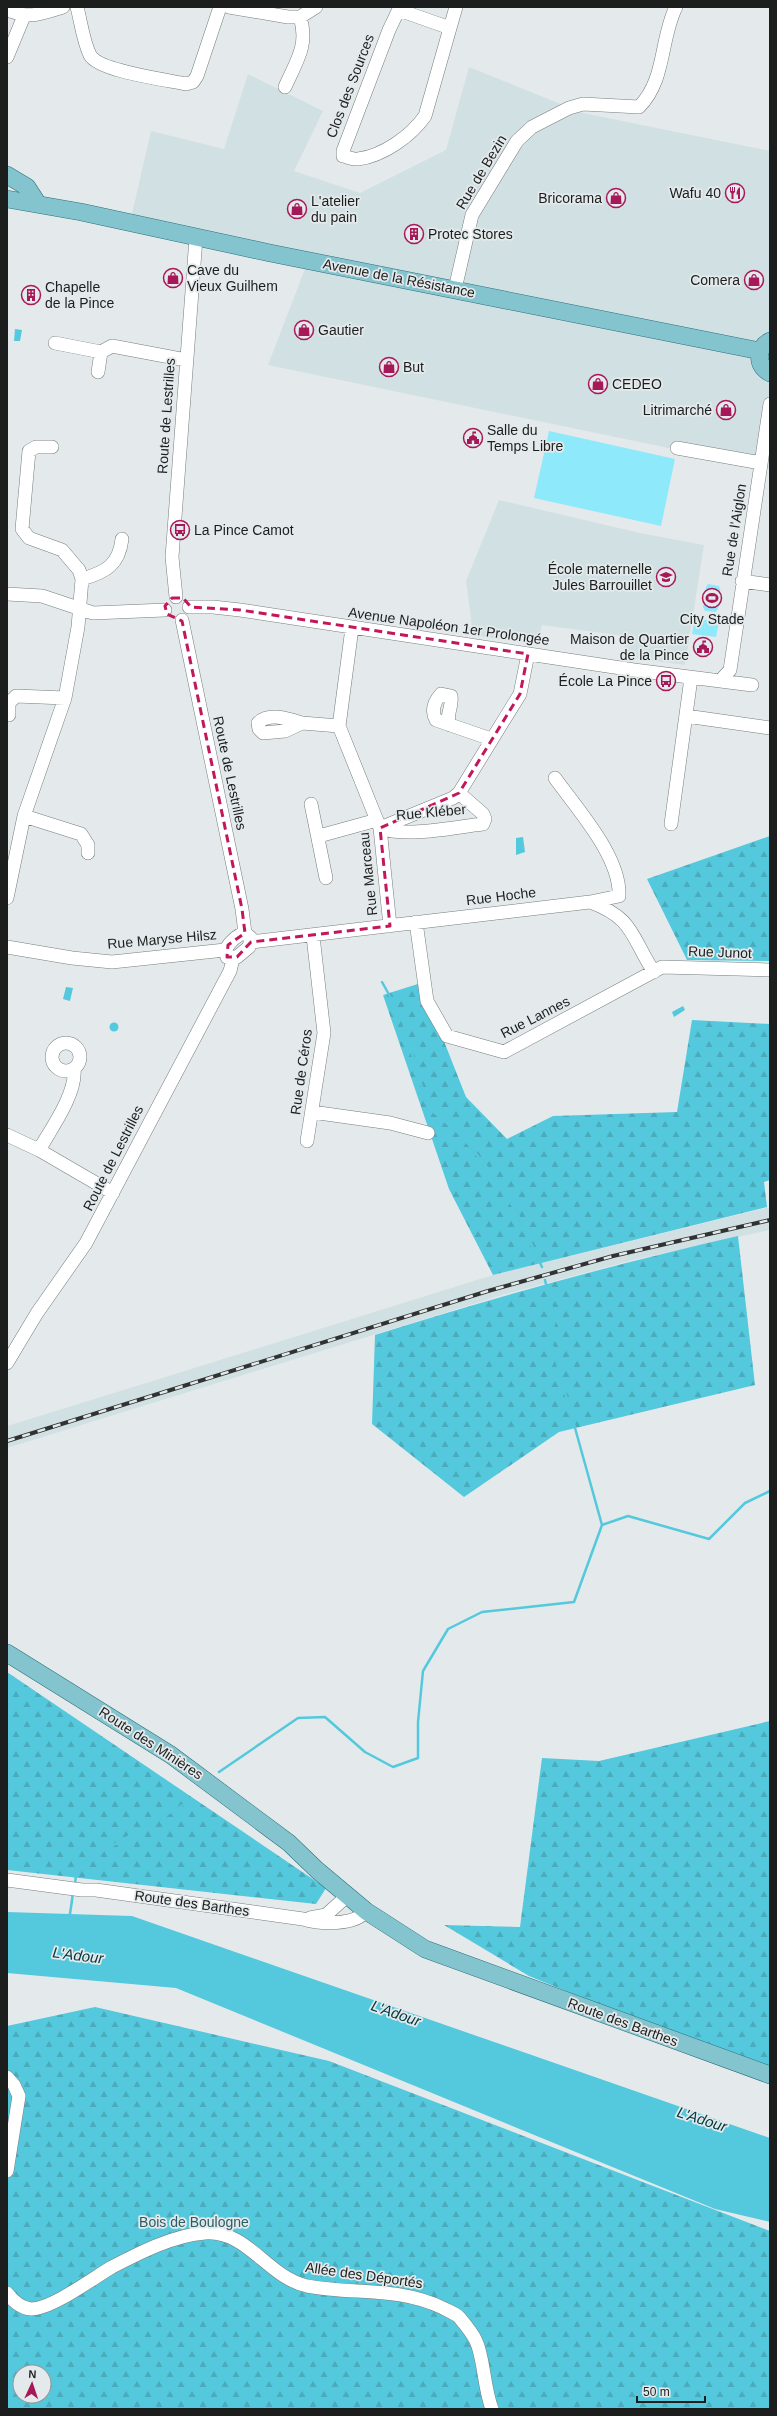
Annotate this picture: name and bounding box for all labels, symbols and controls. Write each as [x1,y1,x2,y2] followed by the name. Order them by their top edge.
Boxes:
[323,32,377,140] street label: Clos des Sources
[452,132,510,212] street label: Rue de Bezin
[724,182,746,204] restaurant icon: Wafu 40
[669,185,721,201] place label: Wafu 40
[605,187,627,209] shop icon: Bricorama
[538,190,602,206] place label: Bricorama
[311,193,360,225] place label: L'atelier du pain
[286,198,308,220] shop icon: L'atelier du pain
[403,223,425,245] building icon: Protec Stores
[428,226,513,242] place label: Protec Stores
[322,255,477,301] street label: Avenue de la Résistance
[187,262,278,294] place label: Cave du Vieux Guilhem
[162,267,184,289] shop icon: Cave du Vieux Guilhem
[743,269,765,291] shop icon: Comera
[690,272,740,288] place label: Comera
[45,279,114,311] place label: Chapelle de la Pince
[20,284,42,306] building icon: Chapelle de la Pince
[293,319,315,341] shop icon: Gautier
[318,322,364,338] place label: Gautier
[378,356,400,378] shop icon: But
[154,358,178,474] street label: Route de Lestrilles
[403,359,424,375] place label: But
[587,373,609,395] shop icon: CEDEO
[612,376,662,392] place label: CEDEO
[715,399,737,421] shop icon: Litrimarché
[643,402,712,418] place label: Litrimarché
[487,422,563,454] place label: Salle du Temps Libre
[462,427,484,449] public building icon: Salle du Temps Libre
[719,482,749,578] street label: Rue de l'Aiglon
[169,519,191,541] bus stop icon: La Pince Camot
[194,522,294,538] place label: La Pince Camot
[548,561,652,593] place label: École maternelle Jules Barrouillet
[655,566,677,588] school or university icon: École maternelle Jules Barrouillet
[701,587,723,609] sports icon: City Stade
[347,604,551,648] street label: Avenue Napoléon 1er Prolongée
[680,611,745,627] place label: City Stade
[570,631,689,663] place label: Maison de Quartier de la Pince
[692,636,714,658] public building icon: Maison de Quartier de la Pince
[655,670,677,692] bus stop icon: École La Pince
[559,673,652,689] place label: École La Pince
[210,715,250,831] street label: Route de Lestrilles
[395,801,467,823] street label: Rue Kléber
[356,831,380,917] street label: Rue Marceau
[465,884,537,908] street label: Rue Hoche
[107,926,217,952] street label: Rue Maryse Hilsz
[688,943,752,961] street label: Rue Junot
[498,993,572,1041] street label: Rue Lannes
[287,1028,315,1116] street label: Rue de Céros
[80,1103,146,1213] street label: Route de Lestrilles
[96,1703,206,1783] street label: Route des Minières
[133,1887,251,1919] street label: Route des Barthes
[52,1943,105,1967] water label: L'Adour
[566,1995,680,2049] street label: Route des Barthes
[369,1997,424,2030] water label: L'Adour
[675,2103,730,2135] water label: L'Adour
[139,2214,249,2230] park label: Bois de Boulogne
[304,2259,424,2291] street label: Allée des Déportés
[12,2364,52,2404] north arrow
[28,2368,37,2380] text: N
[637,2378,705,2404] scale bar
[643,2385,670,2399] text: 50 m

